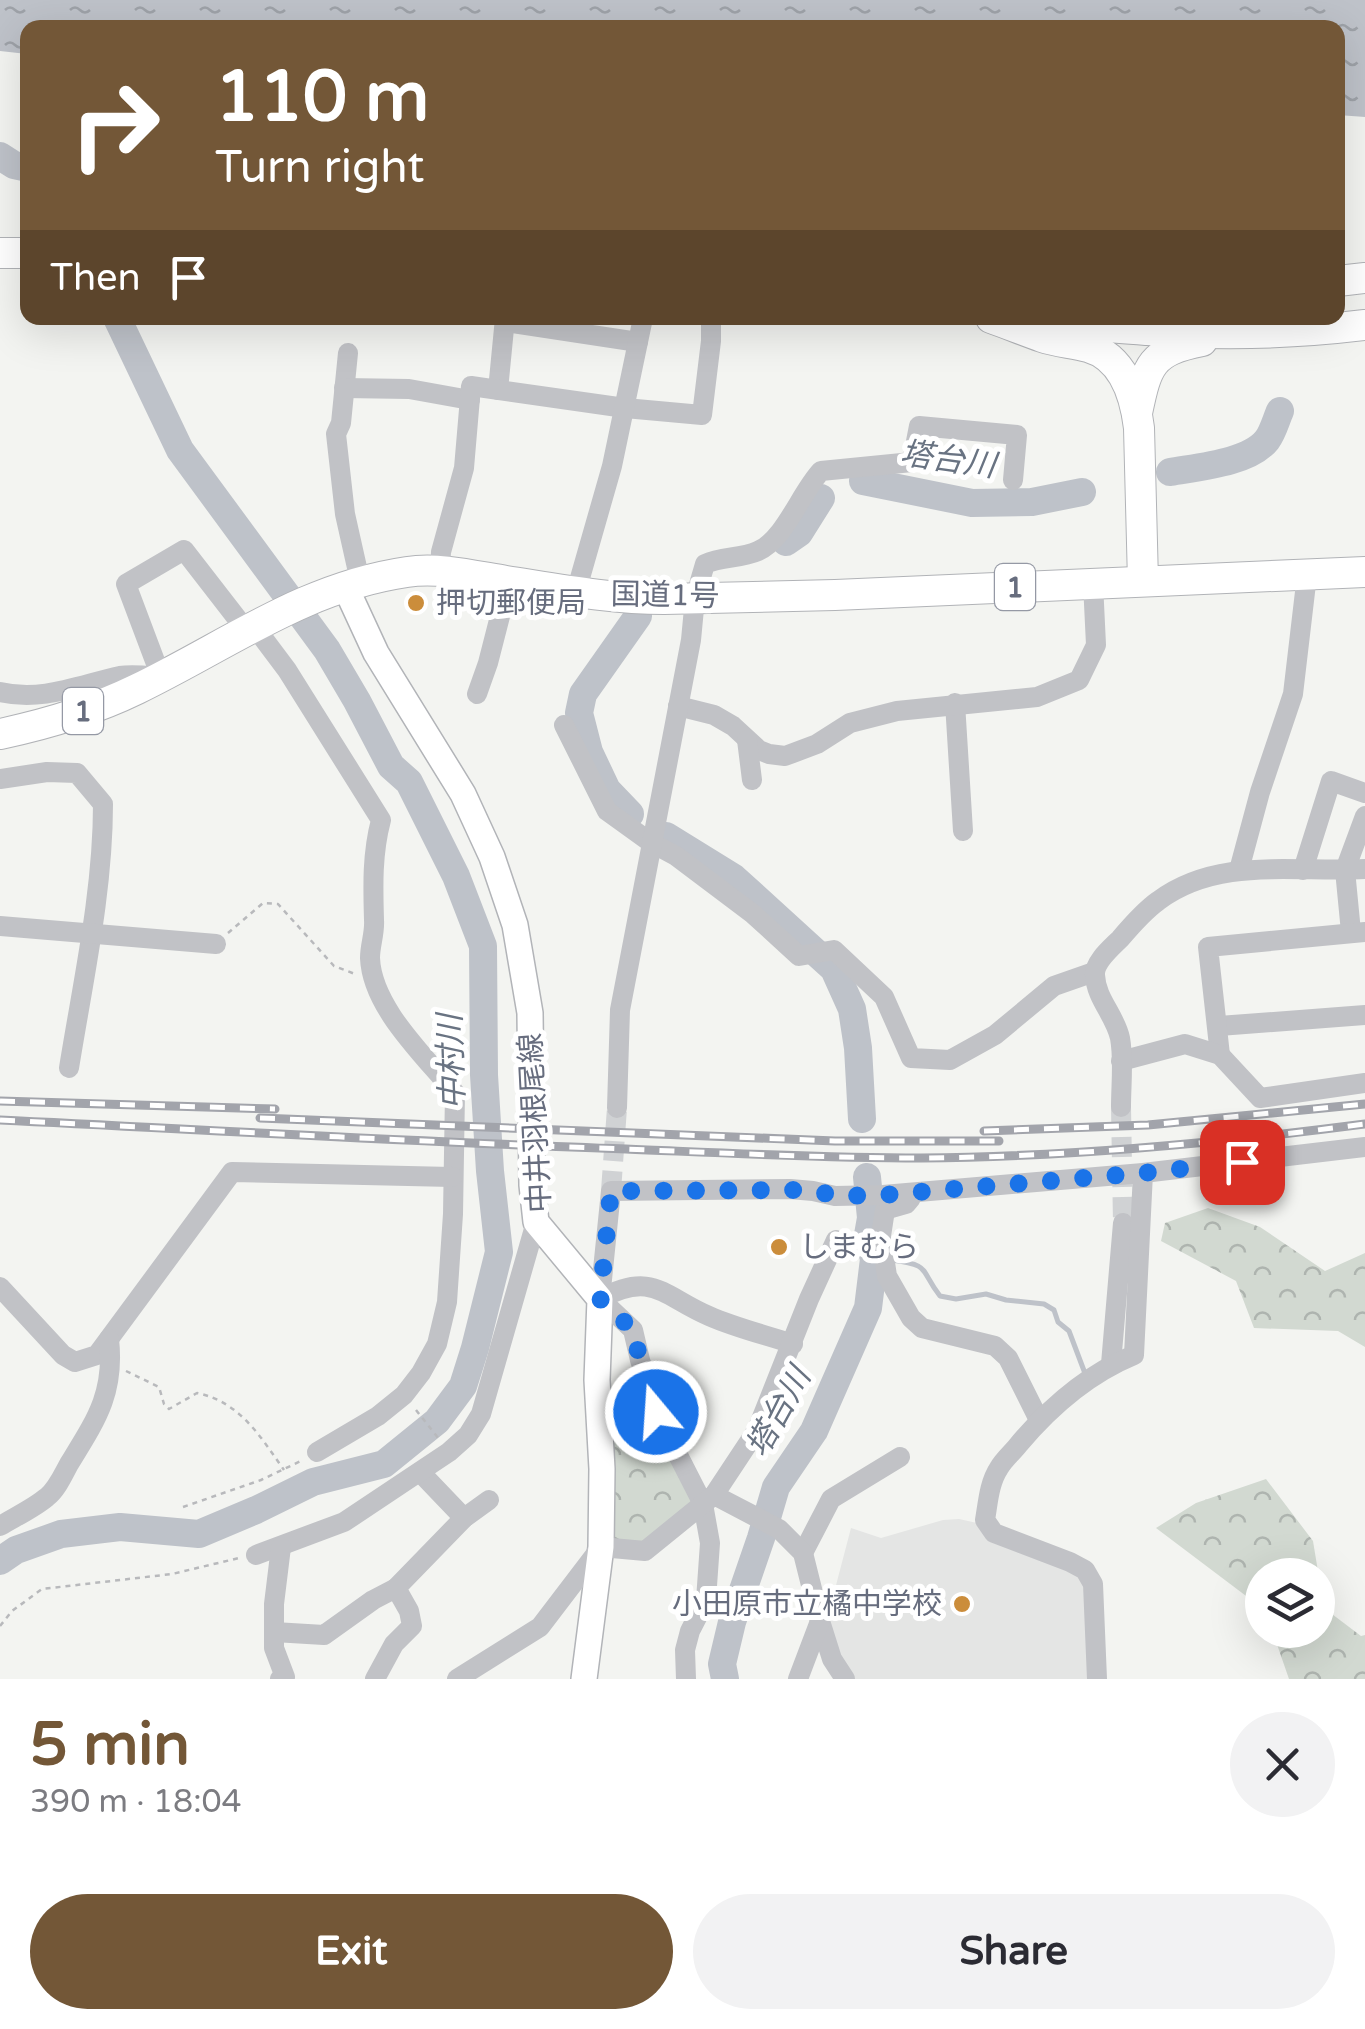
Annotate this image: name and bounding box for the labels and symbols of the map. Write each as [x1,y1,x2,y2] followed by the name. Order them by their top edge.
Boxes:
[898,434,1001,486] water label: 塔台川
[995,564,1035,610] road number: 1
[610,576,720,615] street label: 国道1号
[436,585,586,622] place label: 押切郵便局
[405,592,427,614] marker: 押切郵便局
[63,688,103,734] road number: 1
[431,1010,473,1111] water label: 中村川
[512,1032,559,1214] street label: 中井羽根尾線
[1200,1120,1285,1205] pin
[799,1229,919,1266] place label: しまむら
[768,1236,790,1258] marker: しまむら
[739,1359,820,1464] water label: 塔台川
[604,1360,708,1464] position arrow
[672,1586,942,1623] place label: 小田原市立橘中学校
[951,1593,973,1615] marker: 小田原市立橘中学校

